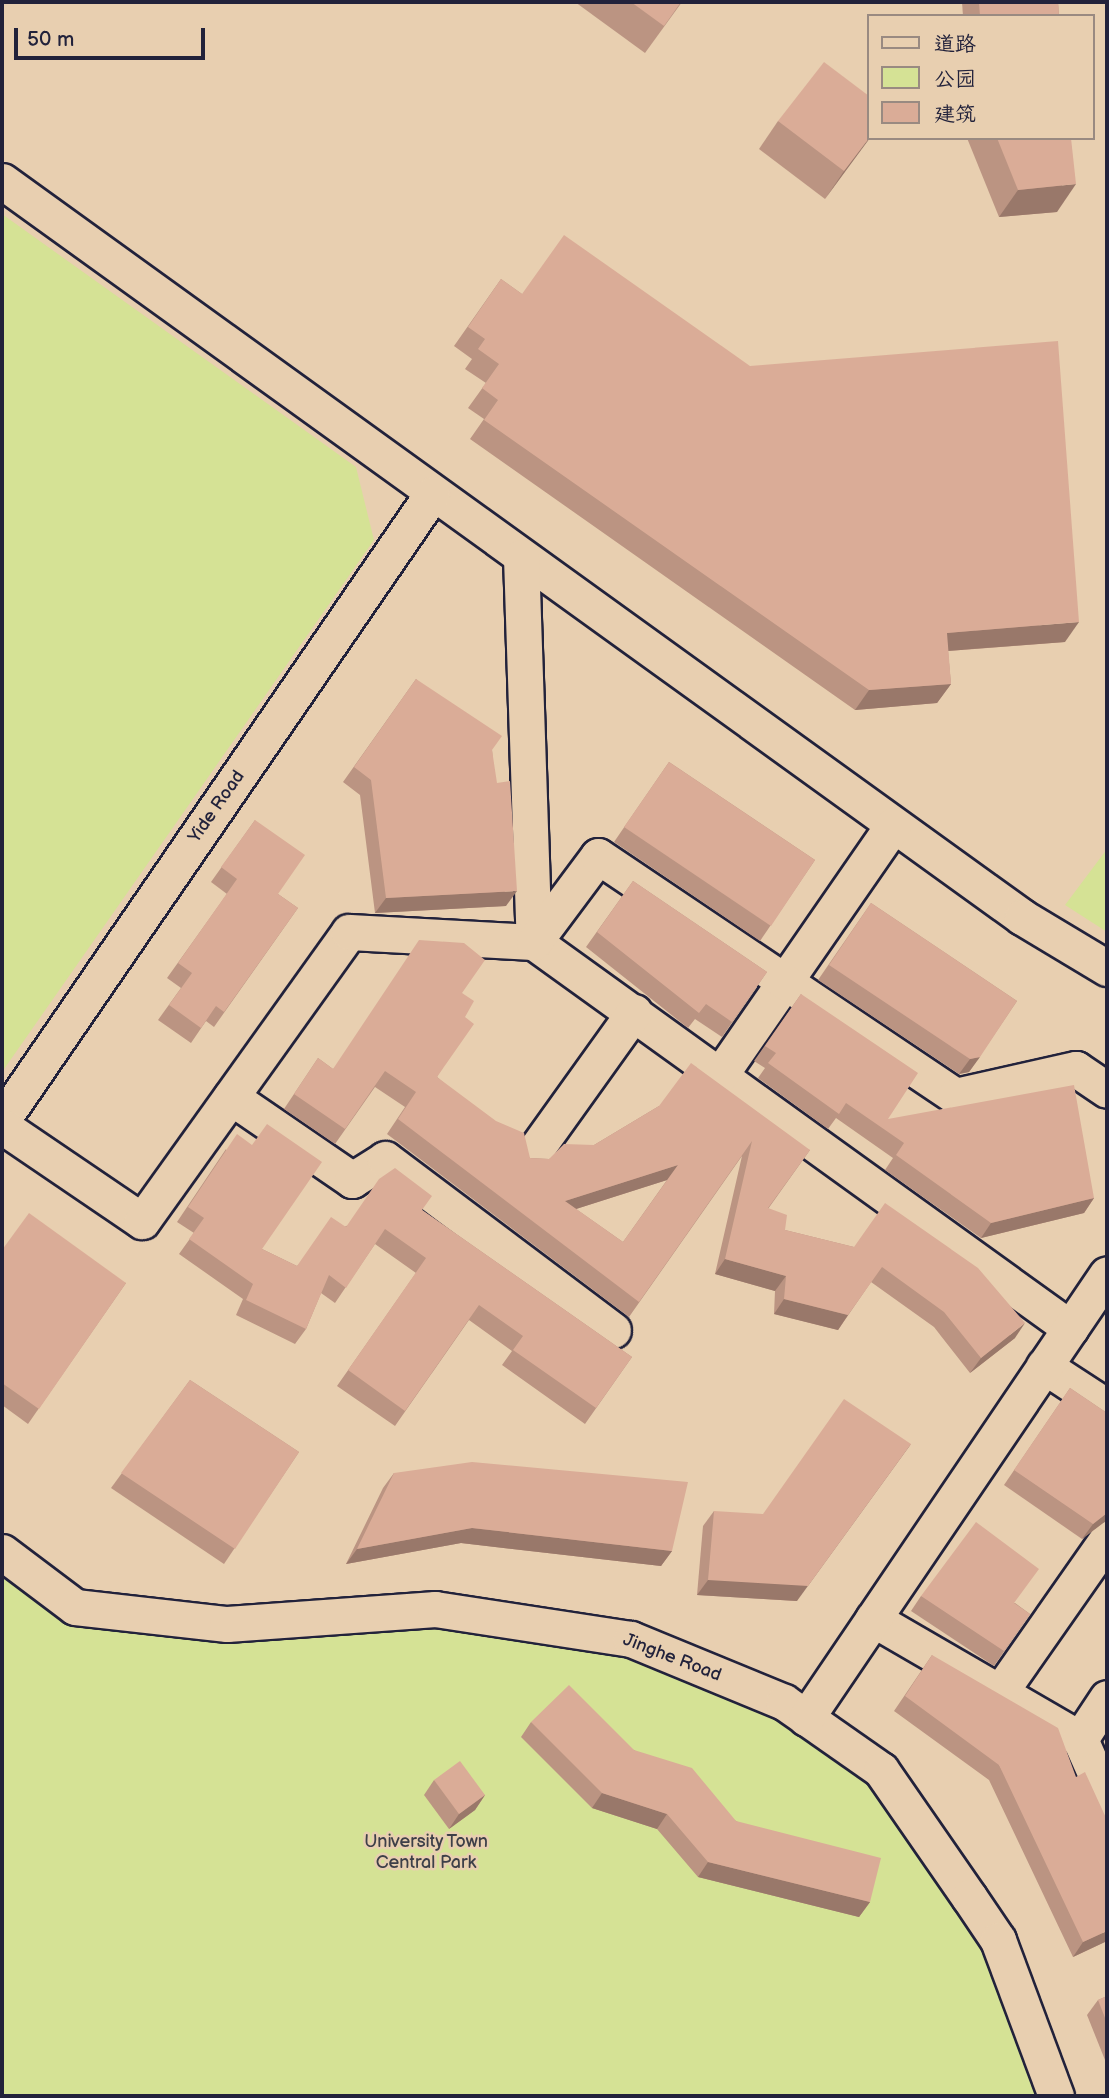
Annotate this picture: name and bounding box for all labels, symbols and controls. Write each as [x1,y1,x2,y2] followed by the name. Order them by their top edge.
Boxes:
[18,14,208,58] scale bar
[867,14,1095,140] legend
[27,27,74,52] text: 50 m
[934,32,976,57] text: 道路
[934,67,976,92] text: 公园
[934,102,976,127] text: 建筑
[184,767,250,847] street label: Yide Road
[620,1629,724,1687] street label: Jinghe Road
[363,1832,489,1874] park label: University Town Central Park

